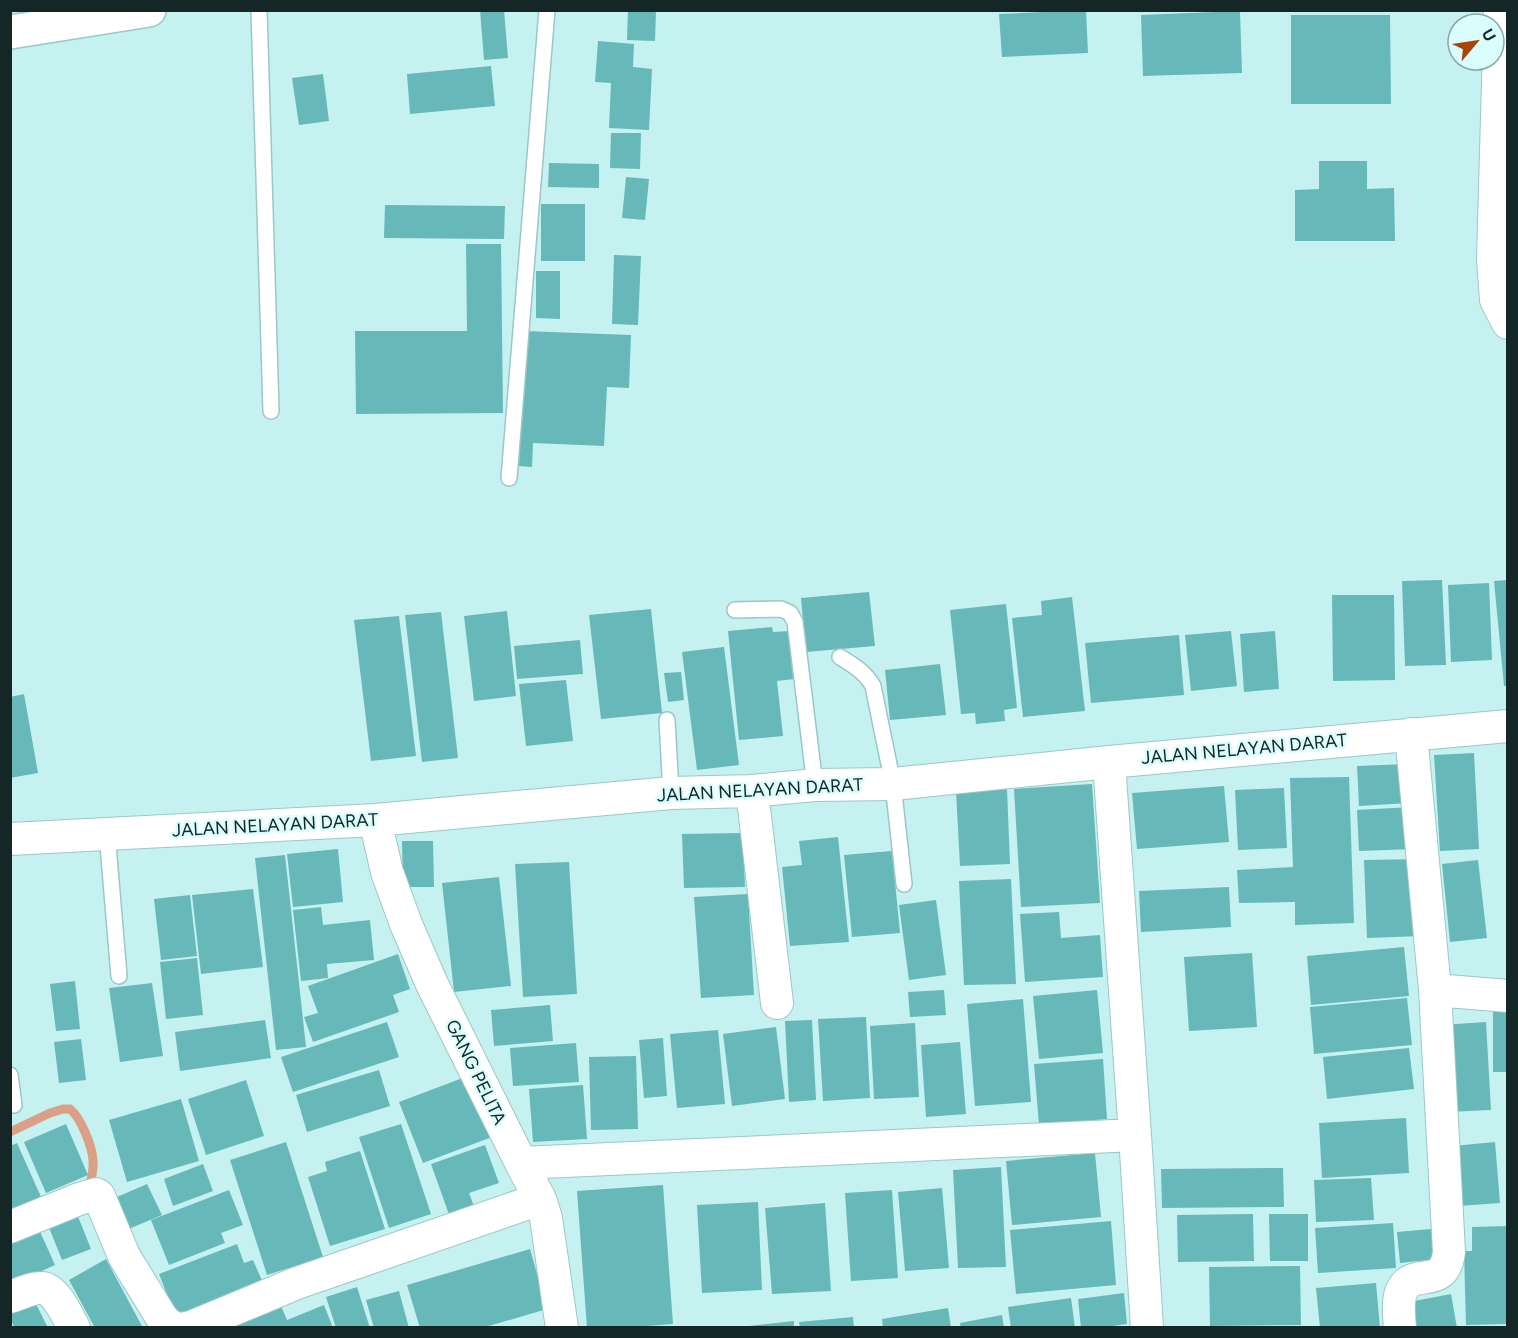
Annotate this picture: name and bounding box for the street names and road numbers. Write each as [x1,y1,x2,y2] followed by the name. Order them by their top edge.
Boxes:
[1140,729,1348,769] street label: JALAN NELAYAN DARAT
[656,774,864,806] street label: JALAN NELAYAN DARAT
[171,809,379,841] street label: JALAN NELAYAN DARAT
[441,1016,511,1128] street label: GANG PELITA

